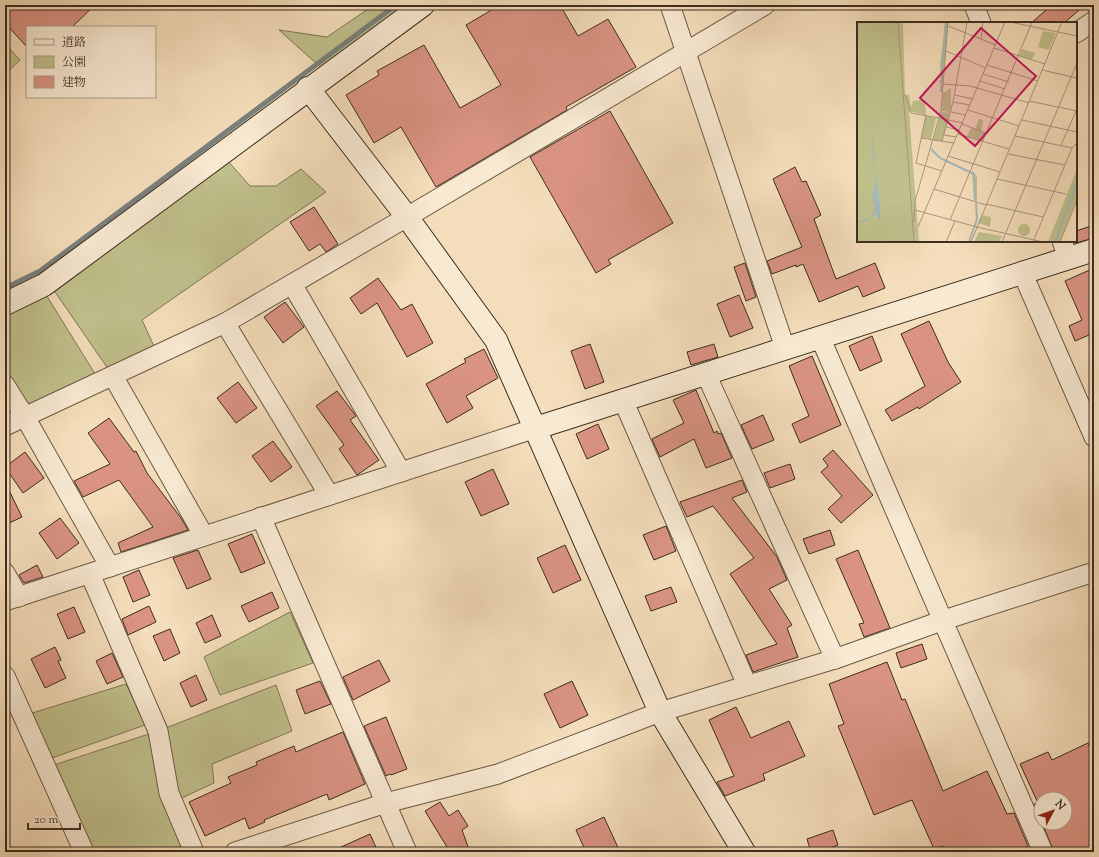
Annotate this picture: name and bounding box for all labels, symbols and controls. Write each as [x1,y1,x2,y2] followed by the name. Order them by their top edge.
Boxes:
[857,22,1077,242] inset map
[26,26,156,98] legend
[62,34,86,52] text: 道路
[62,54,86,72] text: 公園
[62,74,86,92] text: 建物
[1033,791,1073,831] north arrow
[1050,796,1069,814] text: N
[28,805,80,831] scale bar
[34,811,59,829] text: 20 m

